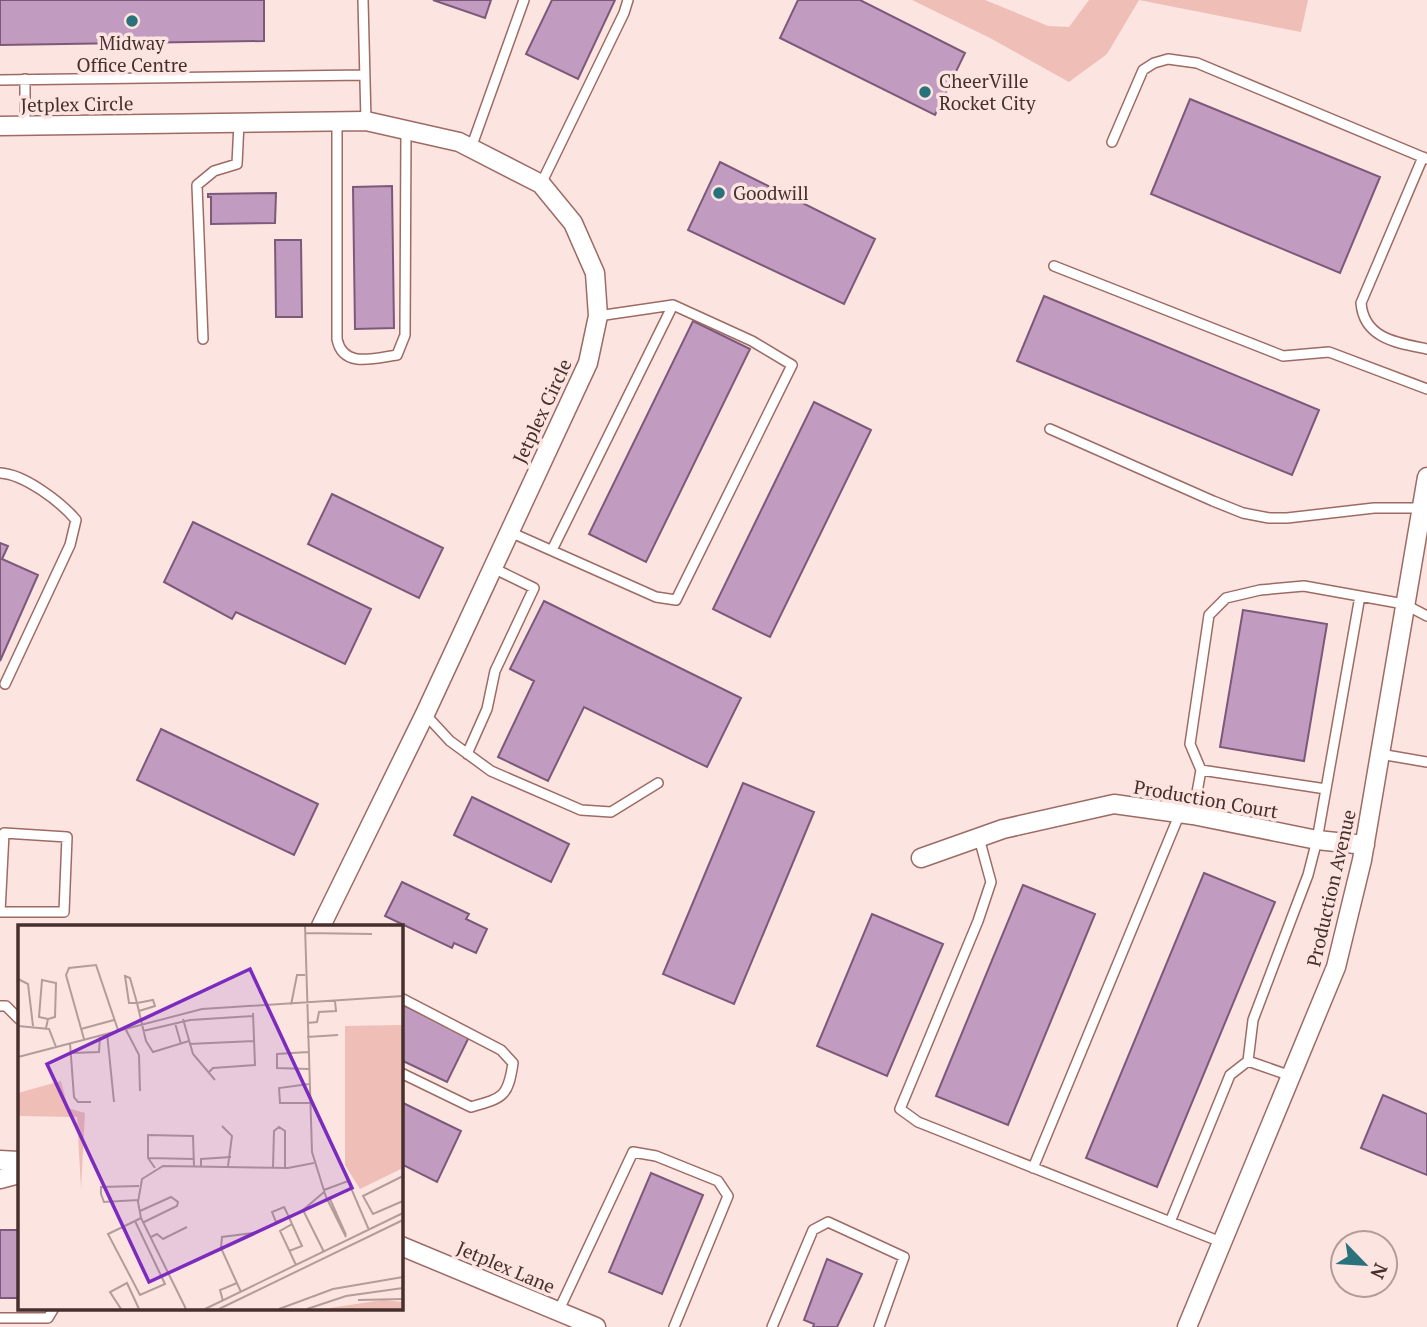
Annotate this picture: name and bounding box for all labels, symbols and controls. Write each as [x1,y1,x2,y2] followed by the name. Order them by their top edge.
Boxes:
[124,13,140,29] marker: Midway Office Centre
[76,30,188,77] place label: Midway Office Centre
[939,68,1036,115] place label: CheerVille Rocket City
[917,84,933,100] marker: CheerVille Rocket City
[20,90,134,117] street label: Jetplex Circle
[733,180,809,205] place label: Goodwill
[711,185,727,201] marker: Goodwill
[506,354,577,467] street label: Jetplex Circle
[1132,774,1280,824] street label: Production Court
[1300,807,1361,969] street label: Production Avenue
[18,925,402,1310] inset map
[1329,1229,1399,1299] north arrow
[453,1235,559,1298] street label: Jetplex Lane
[1365,1260,1394,1284] text: N

